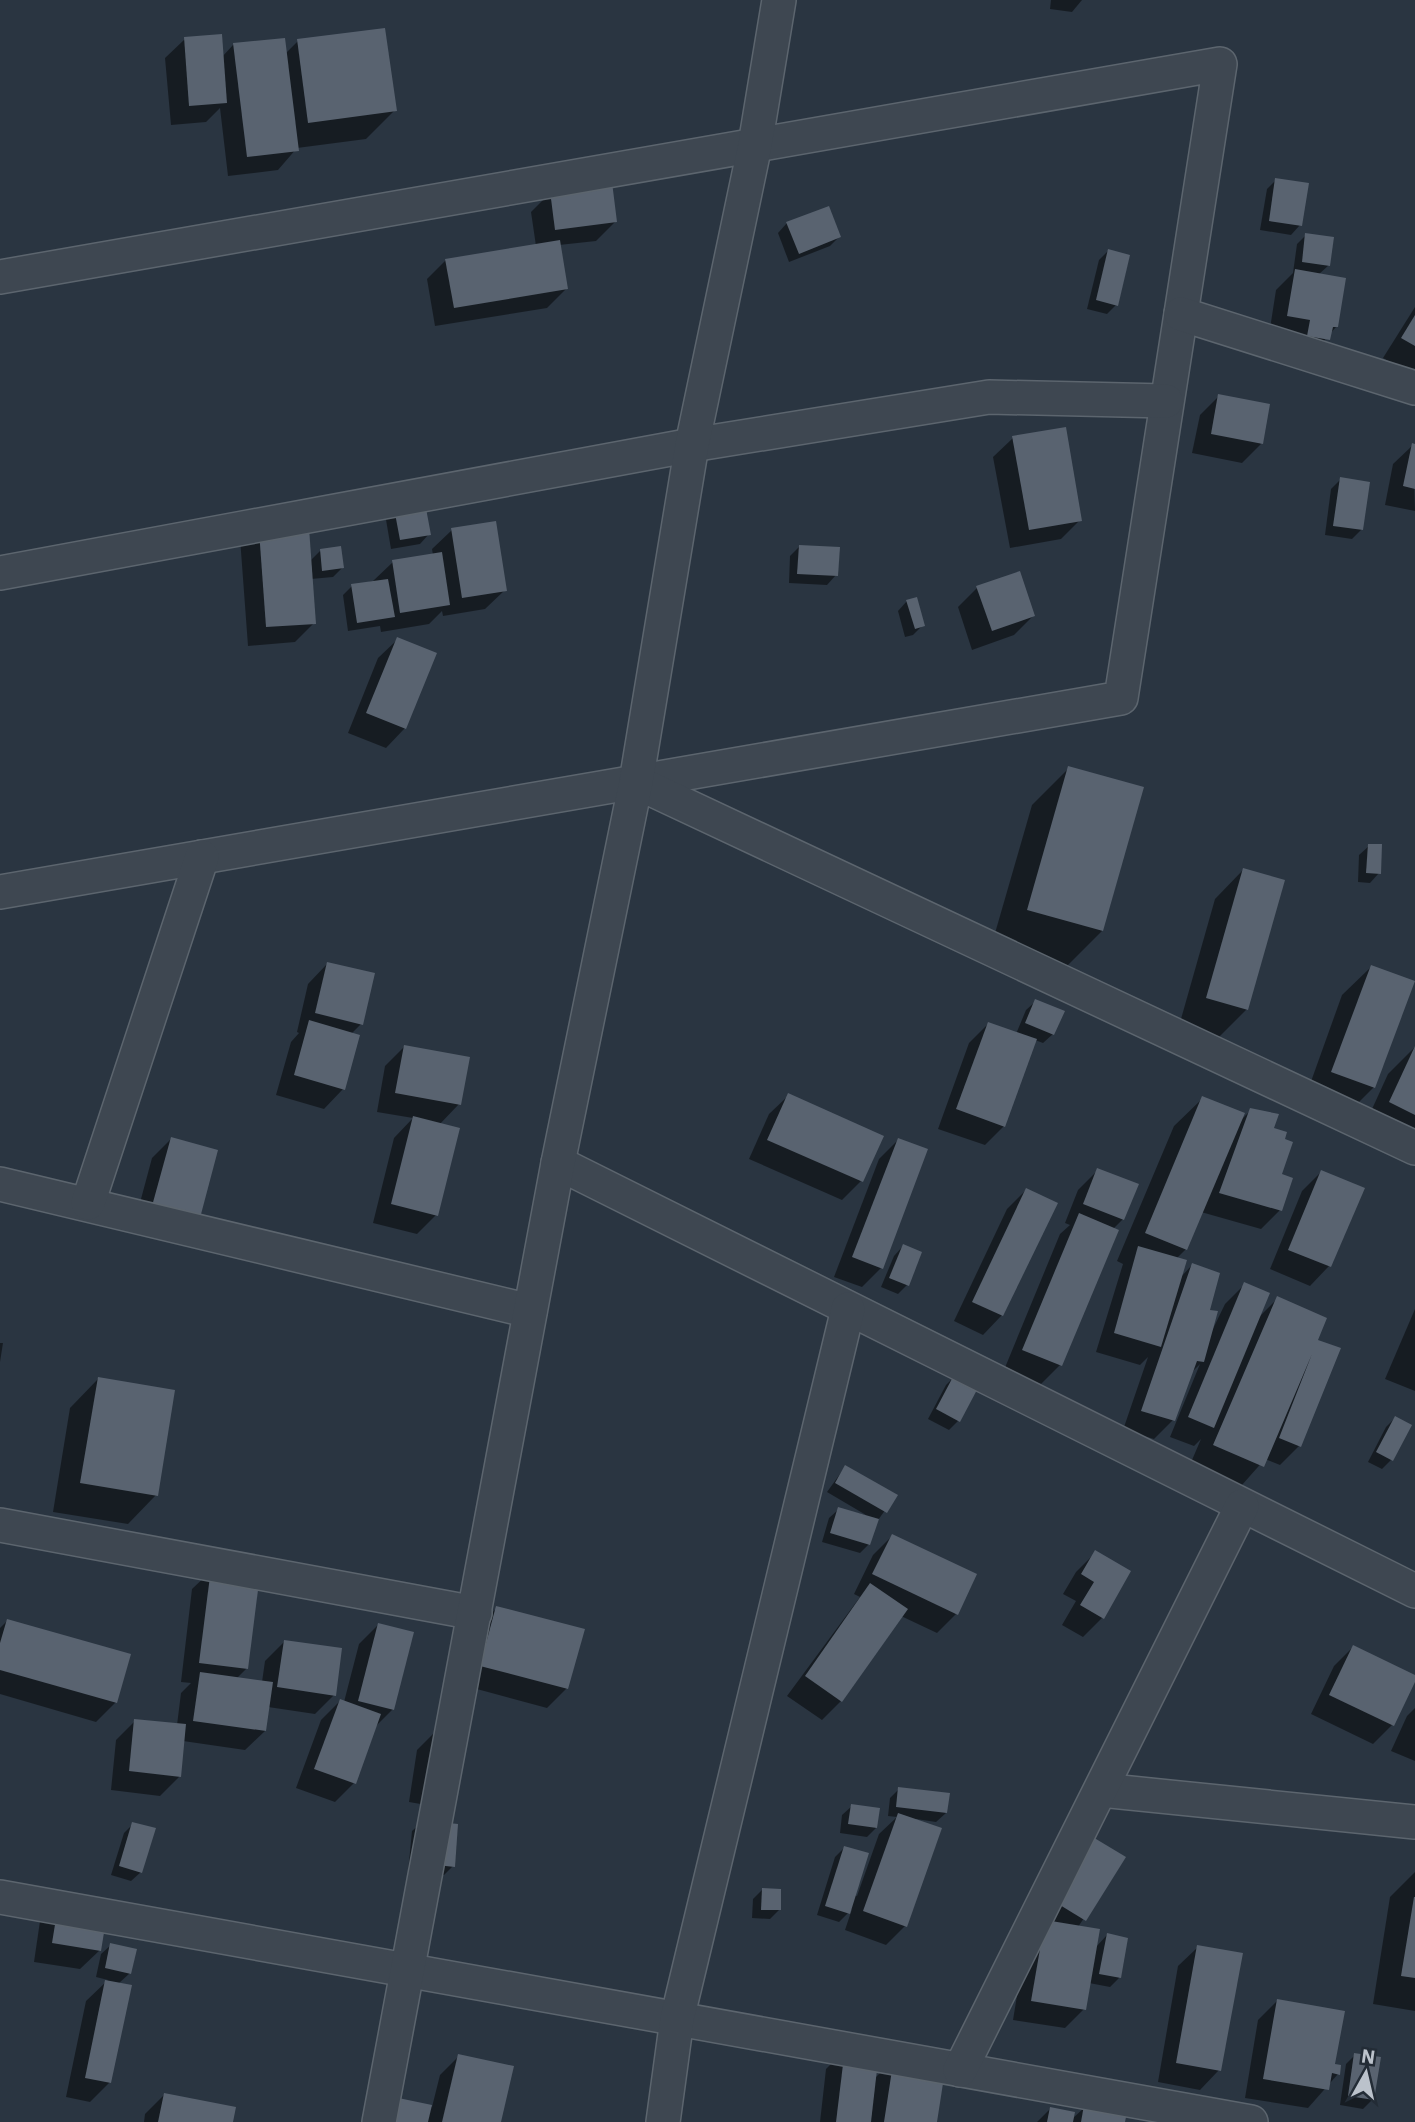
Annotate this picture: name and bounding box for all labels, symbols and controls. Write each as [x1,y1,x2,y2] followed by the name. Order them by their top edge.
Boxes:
[1331,2038,1401,2108] north arrow
[1360,2043,1377,2069] text: N

